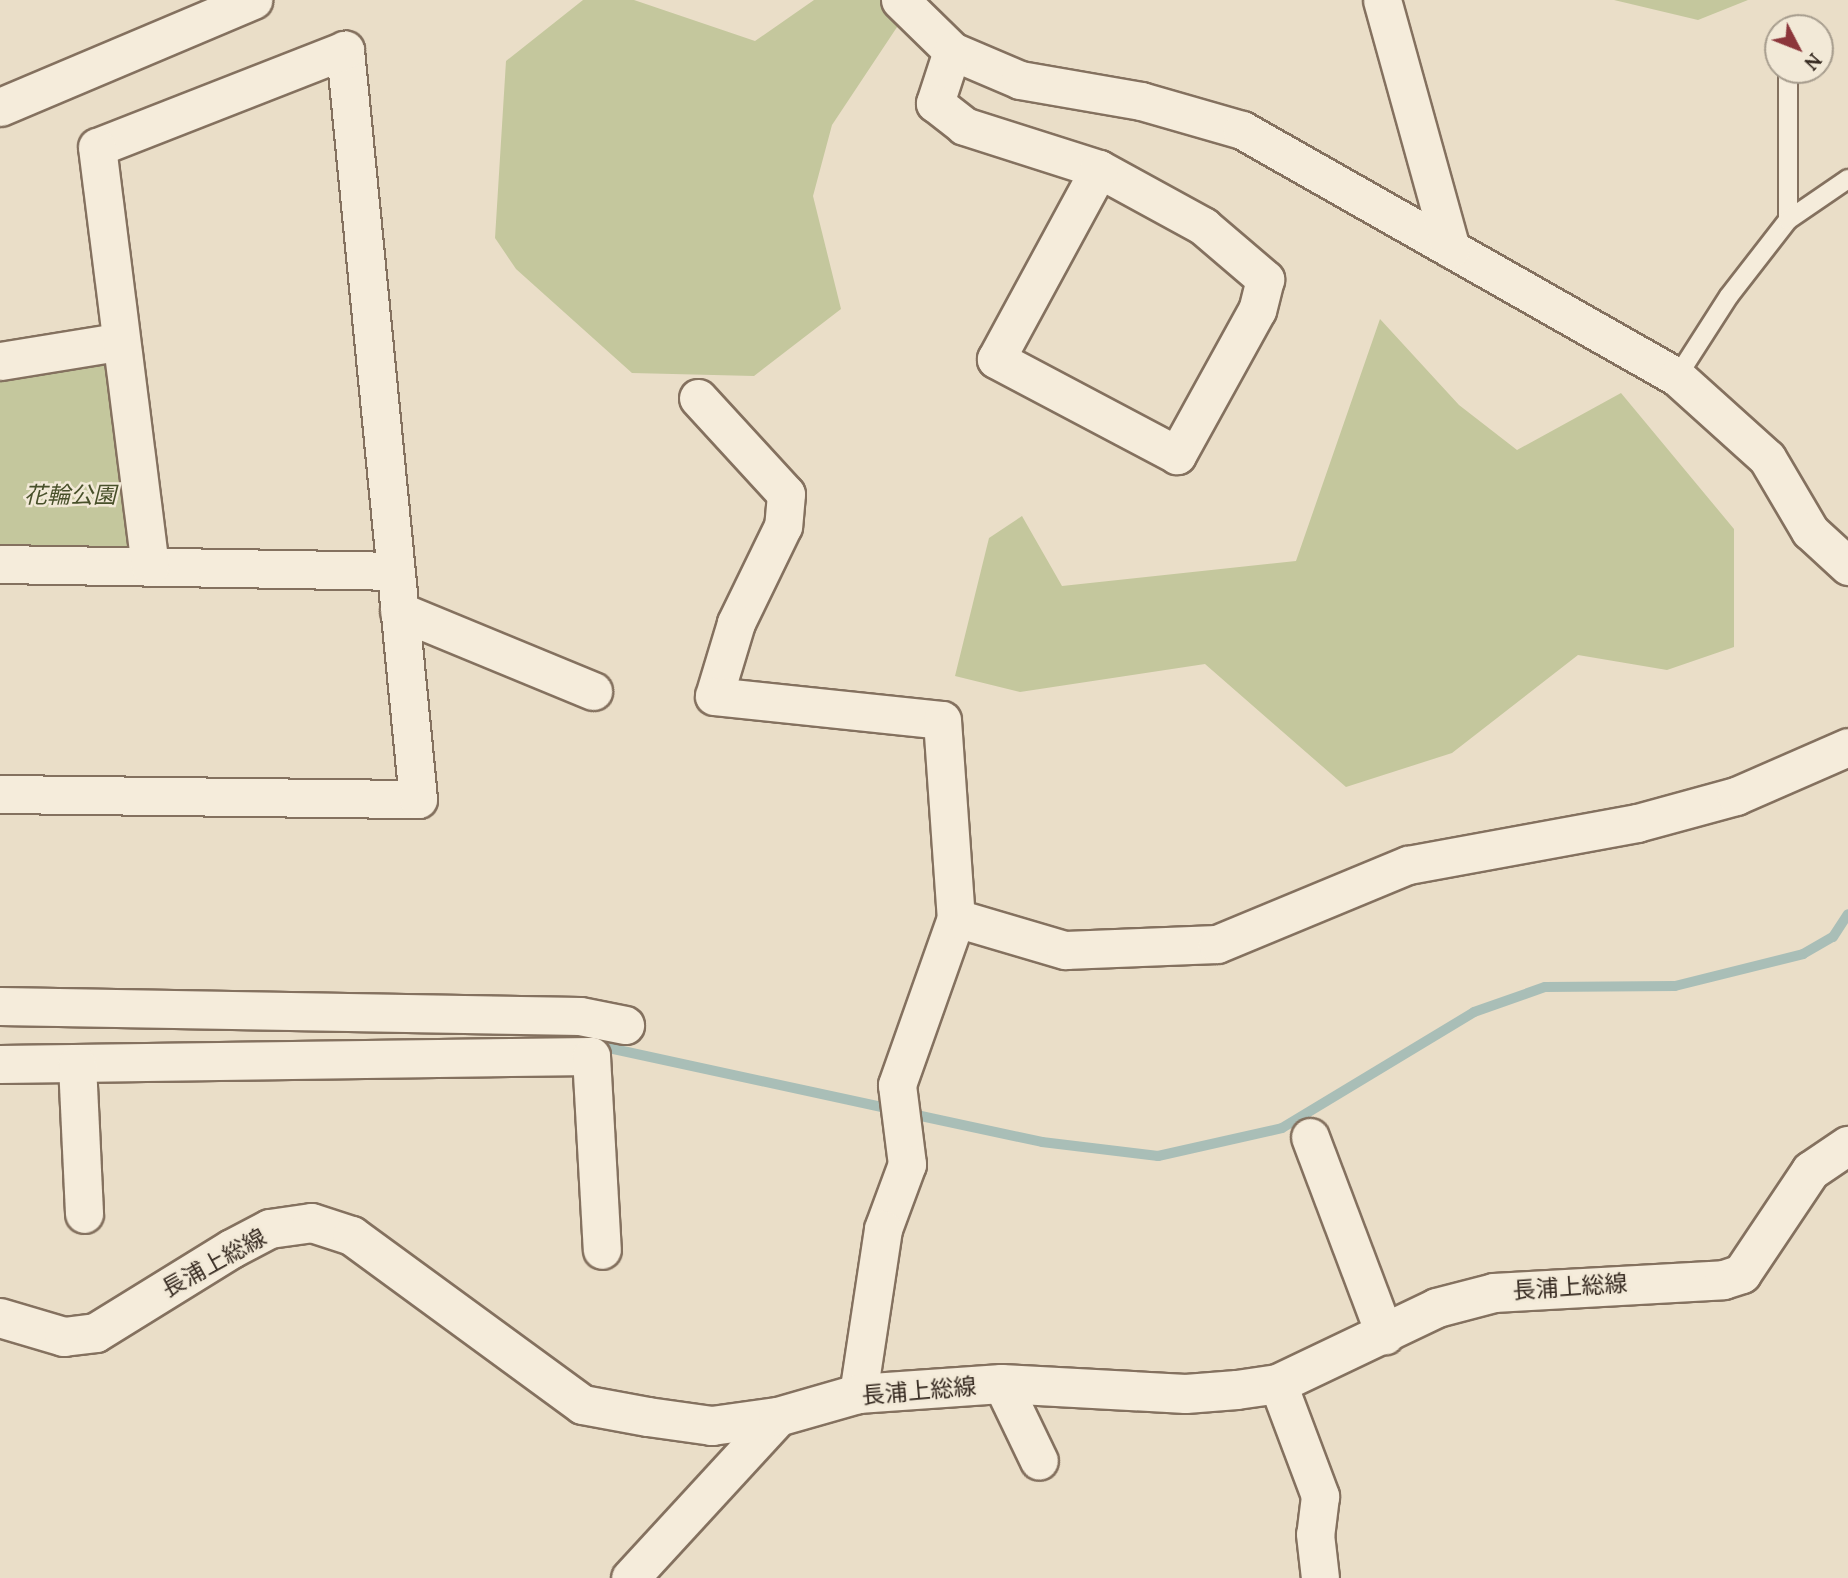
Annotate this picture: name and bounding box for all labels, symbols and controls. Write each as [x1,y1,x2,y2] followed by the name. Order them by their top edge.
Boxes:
[1764,14,1834,84] north arrow
[1799,48,1827,75] text: N
[24,481,116,509] park label: 花輪公園
[157,1223,271,1303] street label: 長浦上総線
[1512,1269,1628,1305] street label: 長浦上総線
[861,1372,977,1410] street label: 長浦上総線

